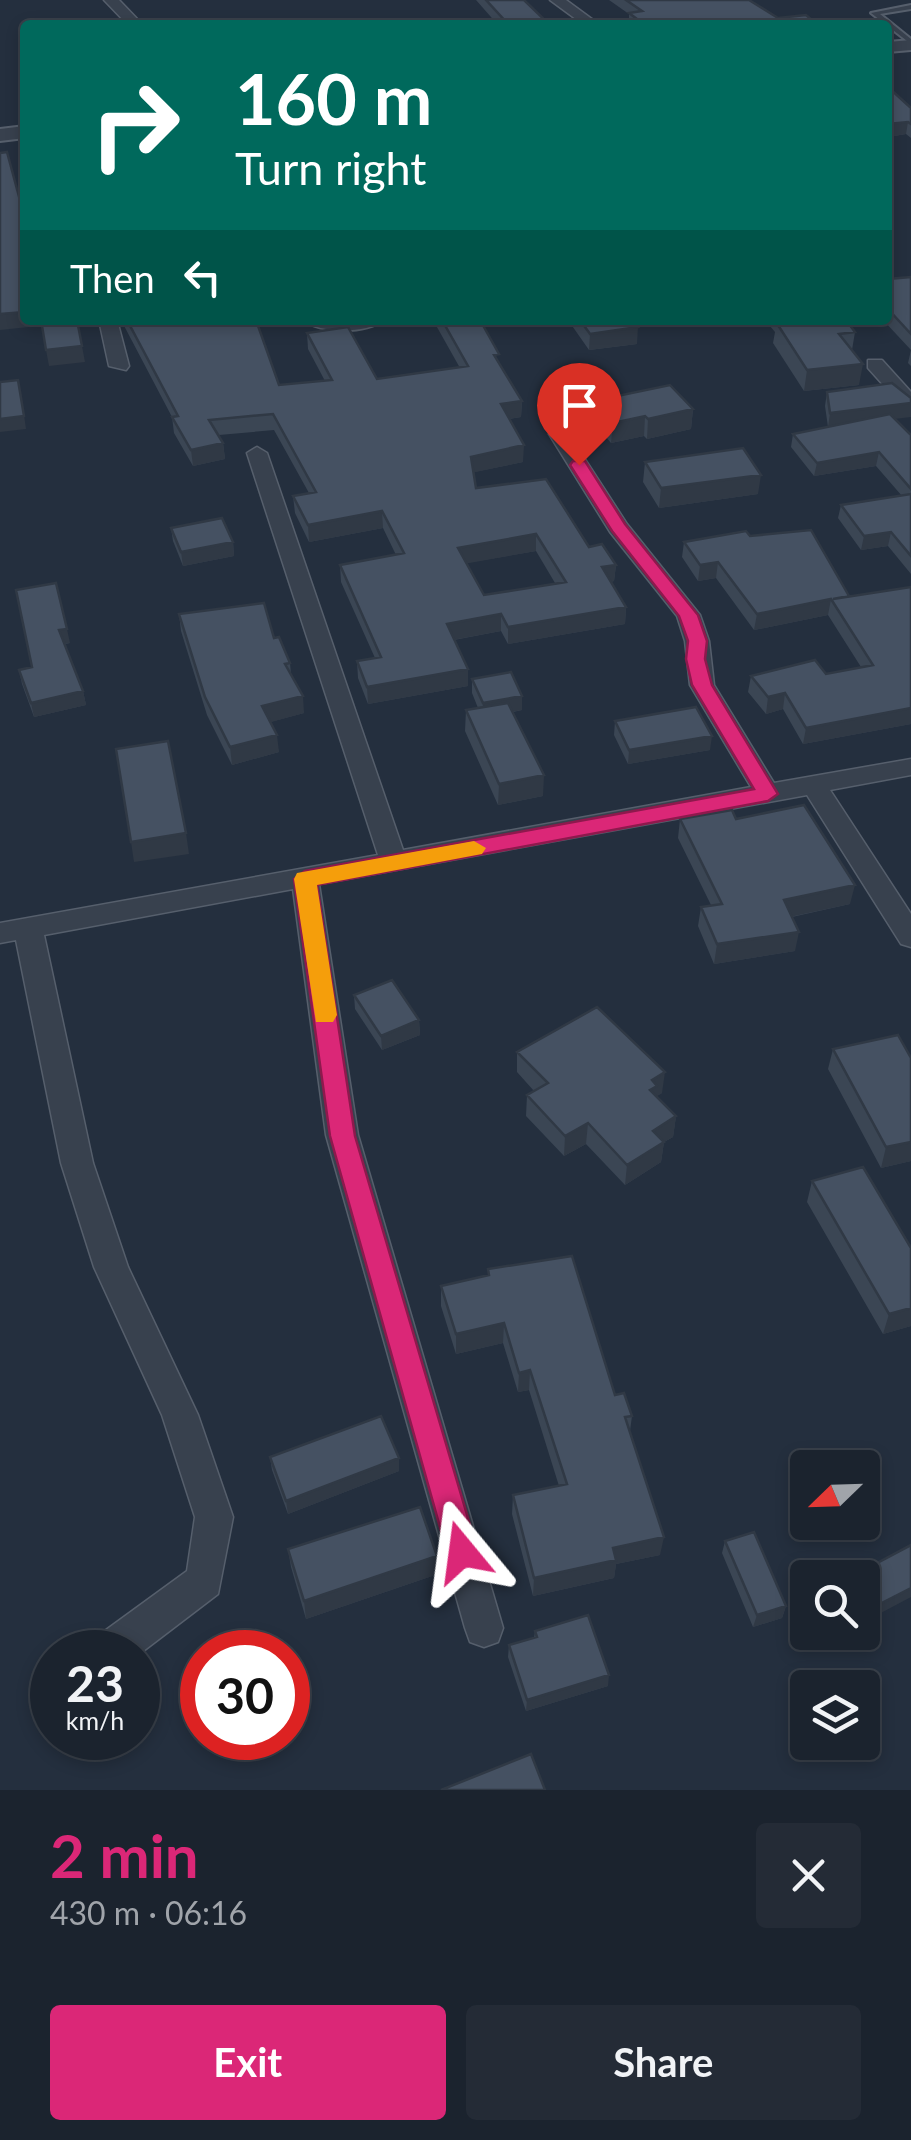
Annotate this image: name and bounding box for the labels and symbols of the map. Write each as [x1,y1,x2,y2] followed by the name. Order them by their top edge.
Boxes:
[537,363,622,466] pin
[790,1450,880,1540] north arrow
[410,1500,514,1604] position arrow
[180,1630,310,1760] speed limit sign: 30

